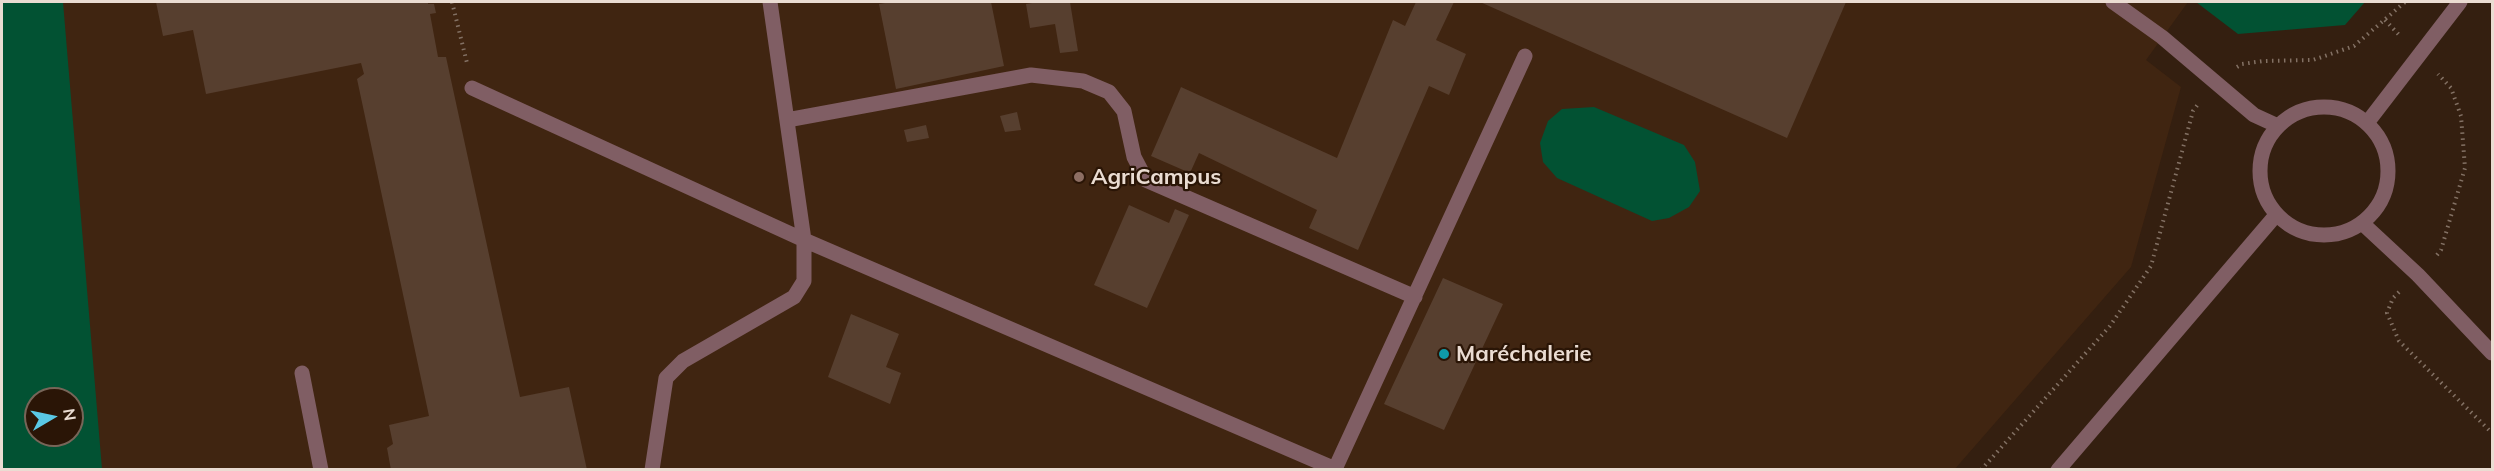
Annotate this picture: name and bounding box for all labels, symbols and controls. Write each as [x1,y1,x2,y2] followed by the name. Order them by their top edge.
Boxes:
[1091,164,1221,190] place label: AgriCampus
[1072,170,1086,184] marker: AgriCampus
[1456,341,1592,367] place label: Maréchalerie
[1437,347,1451,361] marker: Maréchalerie
[24,387,84,447] north arrow
[59,407,81,422] text: N

